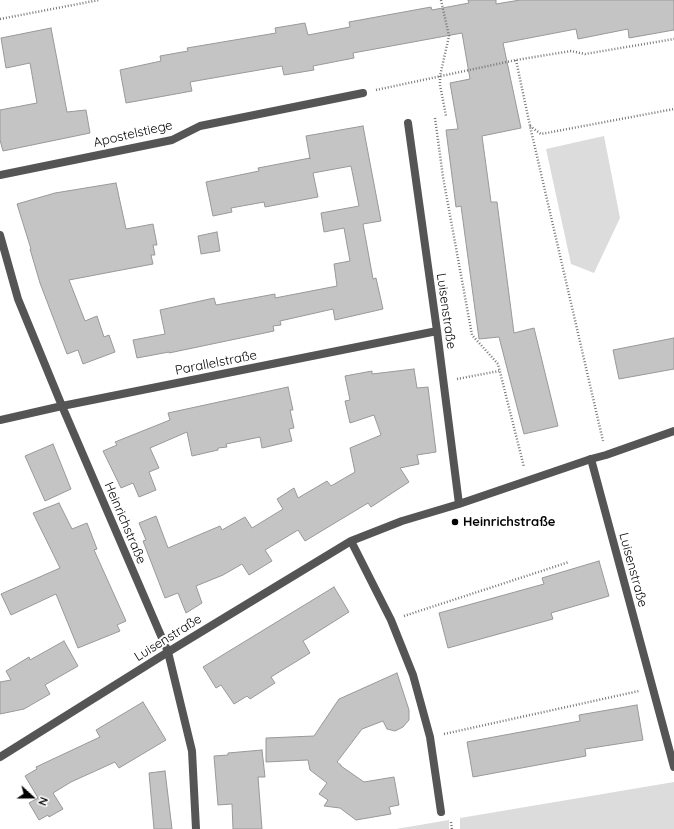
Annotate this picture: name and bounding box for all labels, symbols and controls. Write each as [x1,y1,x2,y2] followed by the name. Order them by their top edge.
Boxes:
[92,117,174,151] street label: Apostelstiege
[433,272,459,350] street label: Luisenstraße
[174,347,258,379] street label: Parallelstraße
[101,480,149,566] street label: Heinrichstraße
[463,514,555,530] place label: Heinrichstraße
[450,517,460,527] marker: Heinrichstraße
[616,531,650,609] street label: Luisenstraße
[131,611,205,665] street label: Luisenstraße
[12,777,52,817] north arrow
[35,795,51,808] text: N

